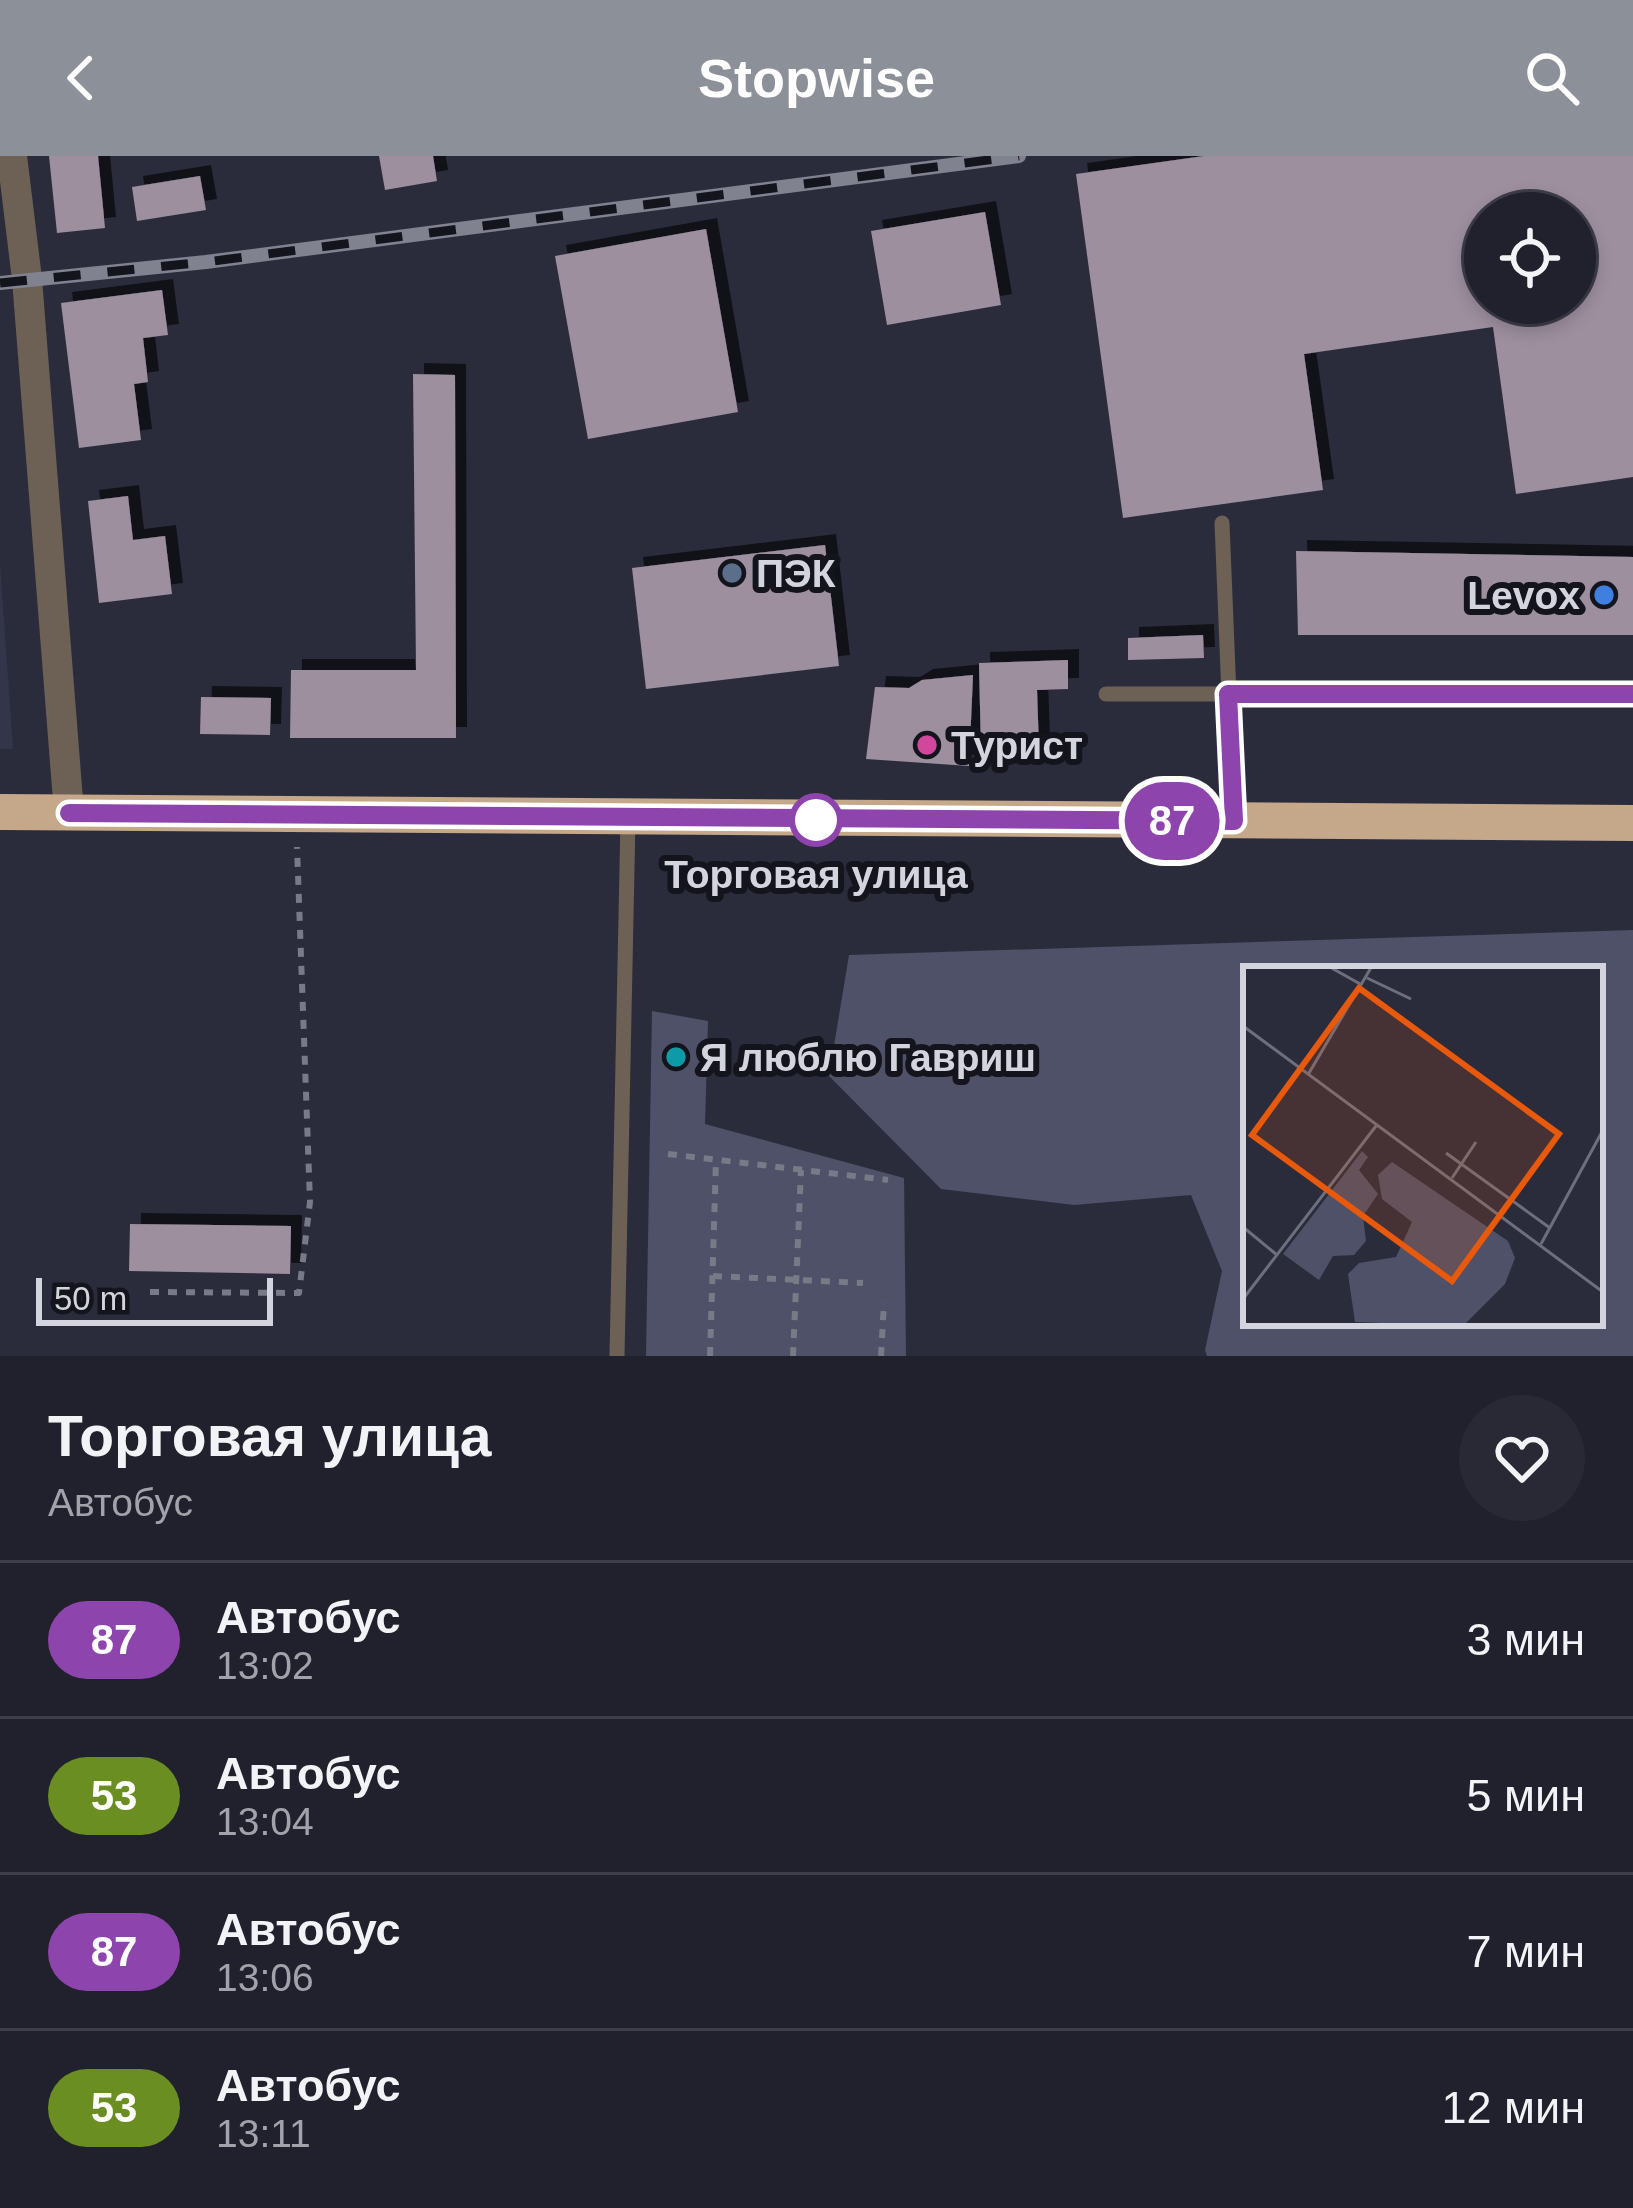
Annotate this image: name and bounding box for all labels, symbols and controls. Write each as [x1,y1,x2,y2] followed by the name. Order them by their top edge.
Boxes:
[48,45,114,111] icon: back
[1519,45,1585,111] icon: search
[698,48,935,108] text: Stopwise
[1464,192,1596,324] map controls
[1464,192,1596,324] button: locate
[756,552,836,595] place label: ПЭК
[719,560,745,586] marker: ПЭК
[1467,574,1580,617] place label: Levox
[1591,582,1617,608] marker: Levox
[951,724,1083,767] place label: Турист
[914,732,940,758] marker: Турист
[1118,782,1226,860] line badge: 87
[791,795,841,845] marker: Торговая улица
[1149,797,1195,844] text: 87
[664,853,968,896] place label: Торговая улица
[1243,966,1603,1326] inset map
[700,1036,1036,1079] place label: Я люблю Гавриш
[663,1044,689,1070] marker: Я люблю Гавриш
[36,1272,273,1325] scale bar
[54,1280,127,1317] text: 50 m
[1459,1395,1585,1521] button: heart
[48,1404,491,1468] text: Торговая улица
[48,1481,193,1524] text: Автобус
[216,1592,401,1643] text: Автобус
[1467,1614,1585,1665] text: 3 мин
[91,1616,137,1663] text: 87
[216,1644,314,1687] text: 13:02
[216,1748,401,1799] text: Автобус
[1467,1770,1585,1821] text: 5 мин
[91,1772,137,1819] text: 53
[216,1800,314,1843] text: 13:04
[216,1904,401,1955] text: Автобус
[1467,1926,1585,1977] text: 7 мин
[91,1928,137,1975] text: 87
[216,1956,314,1999] text: 13:06
[216,2060,401,2111] text: Автобус
[1442,2082,1585,2133] text: 12 мин
[91,2084,137,2131] text: 53
[216,2112,311,2155] text: 13:11

